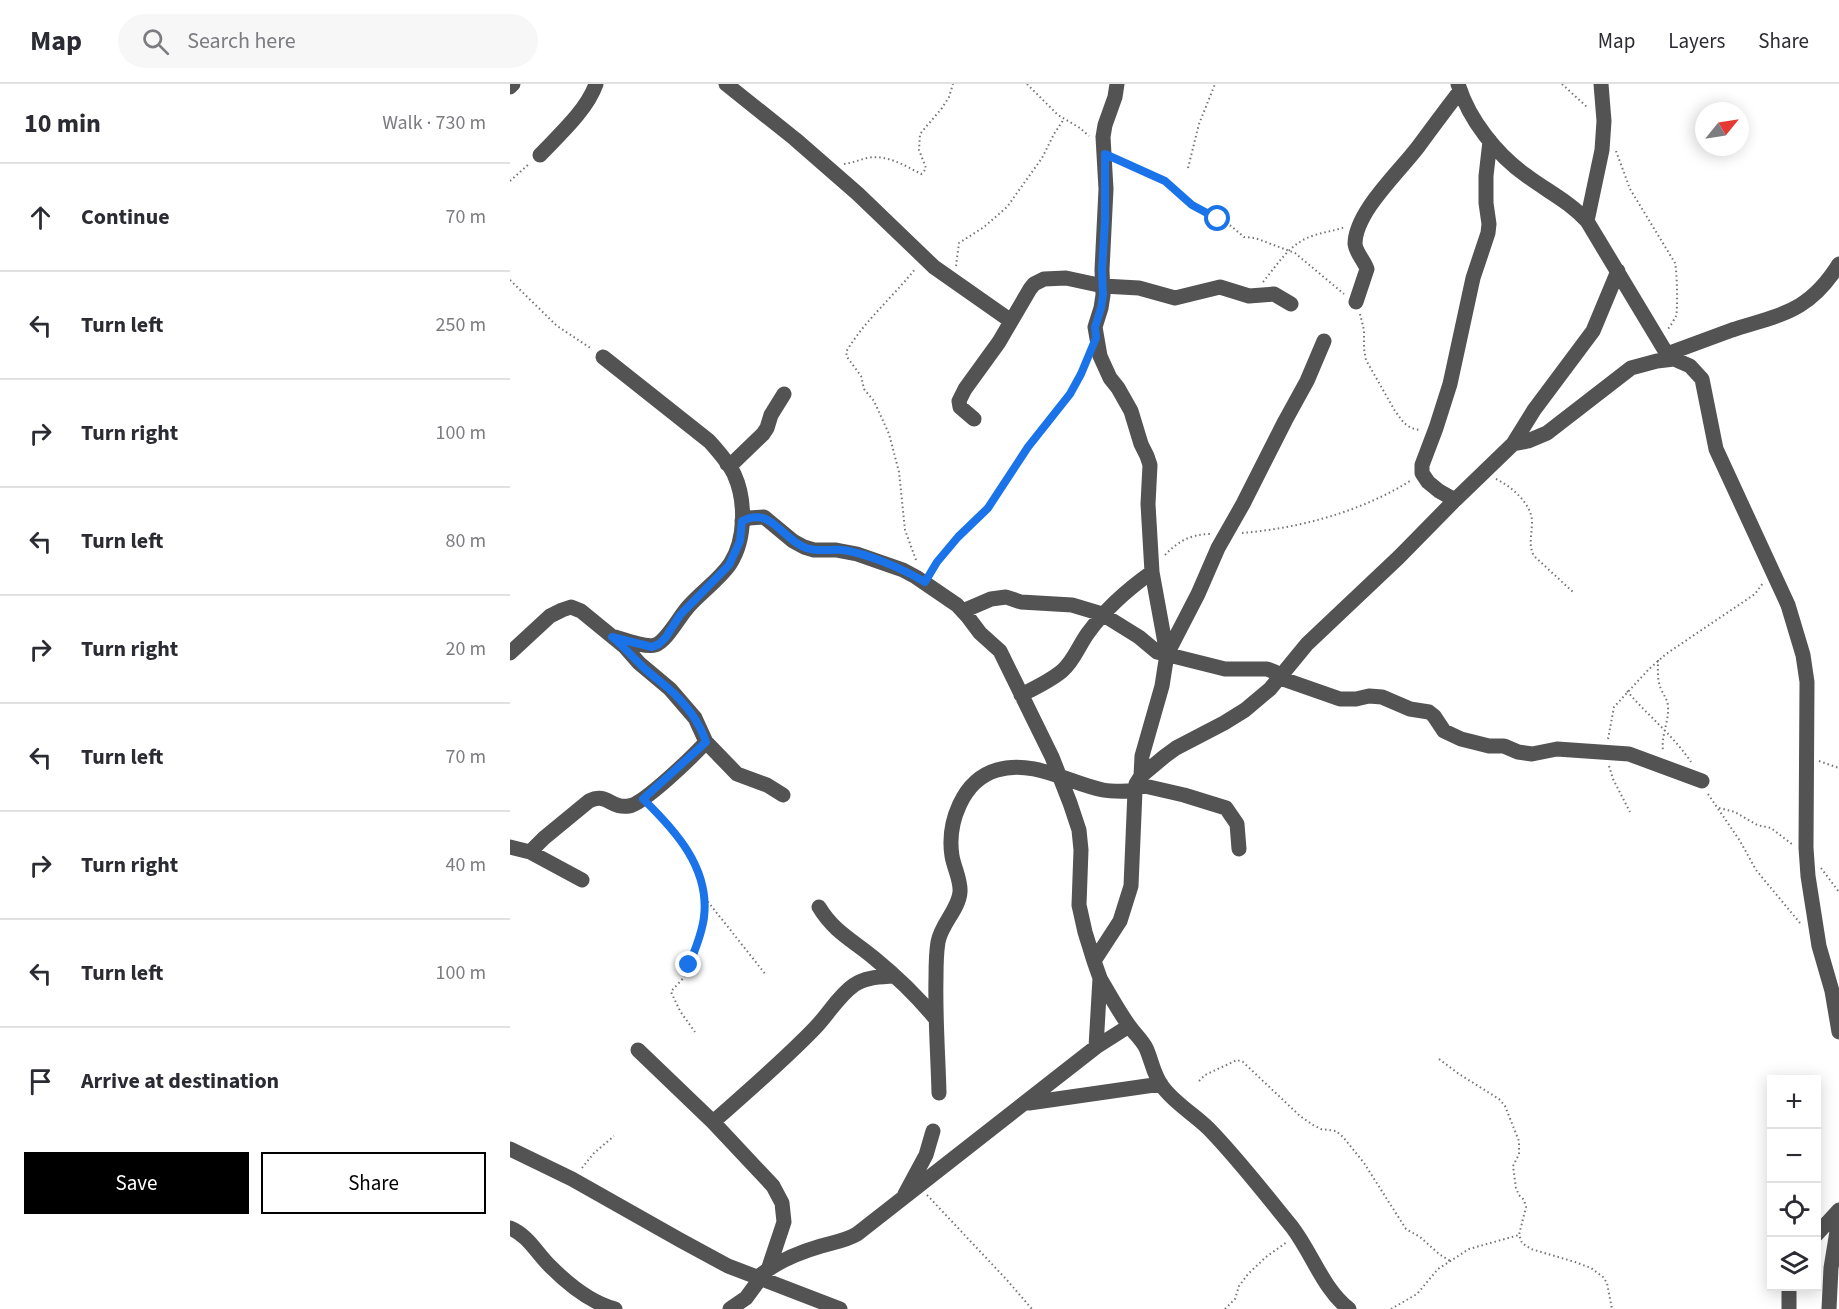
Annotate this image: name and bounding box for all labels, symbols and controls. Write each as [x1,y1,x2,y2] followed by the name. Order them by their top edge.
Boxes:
[118,14,538,68] search box
[30,21,82,61] text: Map
[139,25,172,58] icon: search
[187,25,296,57] text: Search here
[1598,26,1635,56] text: Map
[1668,26,1725,56] text: Layers
[1758,26,1809,56] text: Share
[1695,102,1749,156] north arrow
[24,105,101,142] text: 10 min
[382,109,486,137] text: Walk · 730 m
[24,201,57,234] icon: ahead
[81,201,170,233] text: Continue
[446,203,486,231] text: 70 m
[1204,205,1230,231] route start
[24,309,57,342] icon: left
[81,309,163,341] text: Turn left
[436,311,486,339] text: 250 m
[24,417,57,450] icon: right
[81,417,178,449] text: Turn right
[436,419,486,447] text: 100 m
[24,525,57,558] icon: left
[81,525,163,557] text: Turn left
[446,527,486,555] text: 80 m
[24,633,57,666] icon: right
[81,633,178,665] text: Turn right
[446,635,486,663] text: 20 m
[24,741,57,774] icon: left
[81,741,163,773] text: Turn left
[446,743,486,771] text: 70 m
[24,849,57,882] icon: right
[81,849,178,881] text: Turn right
[446,851,486,879] text: 40 m
[675,951,701,977] route end
[24,957,57,990] icon: left
[81,957,163,989] text: Turn left
[436,959,486,987] text: 100 m
[24,1065,57,1098] icon: arrive
[81,1065,279,1097] text: Arrive at destination
[1767,1075,1821,1291] map controls
[1767,1075,1821,1129] button: +
[1767,1129,1821,1183] button: −
[24,1152,249,1214] button: Save
[261,1152,486,1214] button: Share
[1767,1183,1821,1237] button: locate
[1767,1237,1821,1291] button: layers

